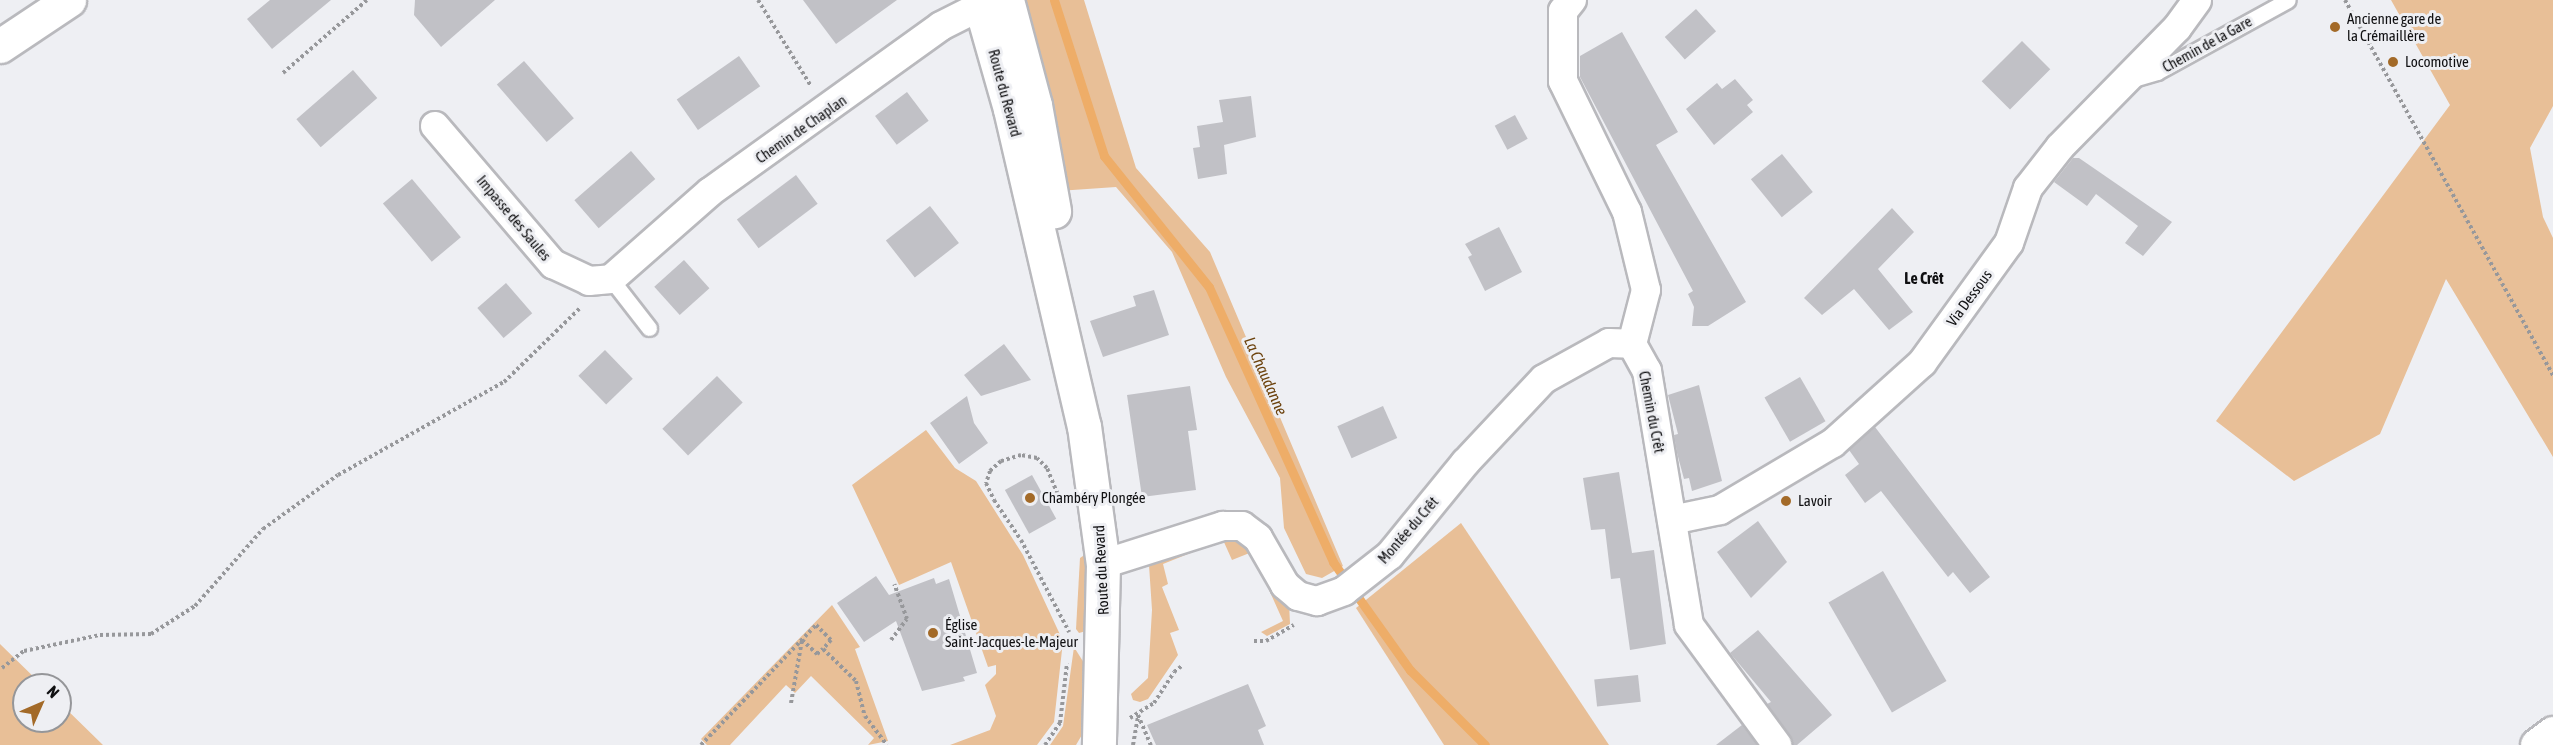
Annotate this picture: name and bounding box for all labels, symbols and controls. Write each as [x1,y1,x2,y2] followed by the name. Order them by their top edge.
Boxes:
[2347,9,2441,44] place label: Ancienne gare de la Crémaillère
[2159,12,2255,76] street label: Chemin de la Gare
[2328,20,2342,34] marker: Ancienne gare de la Crémaillère
[985,47,1025,139] street label: Route du Revard
[2405,53,2469,71] place label: Locomotive
[2386,55,2400,69] marker: Locomotive
[752,91,850,167] street label: Chemin de Chaplan
[473,172,555,264] street label: Impasse des Saules
[1943,266,1995,330] street label: Via Dessous
[1904,268,1944,288] district label: Le Crêt
[1240,334,1292,418] water label: La Chaudanne
[1635,369,1669,455] street label: Chemin du Crêt
[1042,489,1146,507] place label: Chambéry Plongée
[1023,491,1037,505] marker: Chambéry Plongée
[1798,492,1832,510] place label: Lavoir
[1374,493,1442,567] street label: Montée du Crêt
[1779,494,1793,508] marker: Lavoir
[1090,525,1112,615] street label: Route du Revard
[945,615,1078,650] place label: Église Saint-Jacques-le-Majeur
[926,626,940,640] marker: Église Saint-Jacques-le-Majeur
[12,673,72,733] north arrow
[44,682,63,701] text: N

